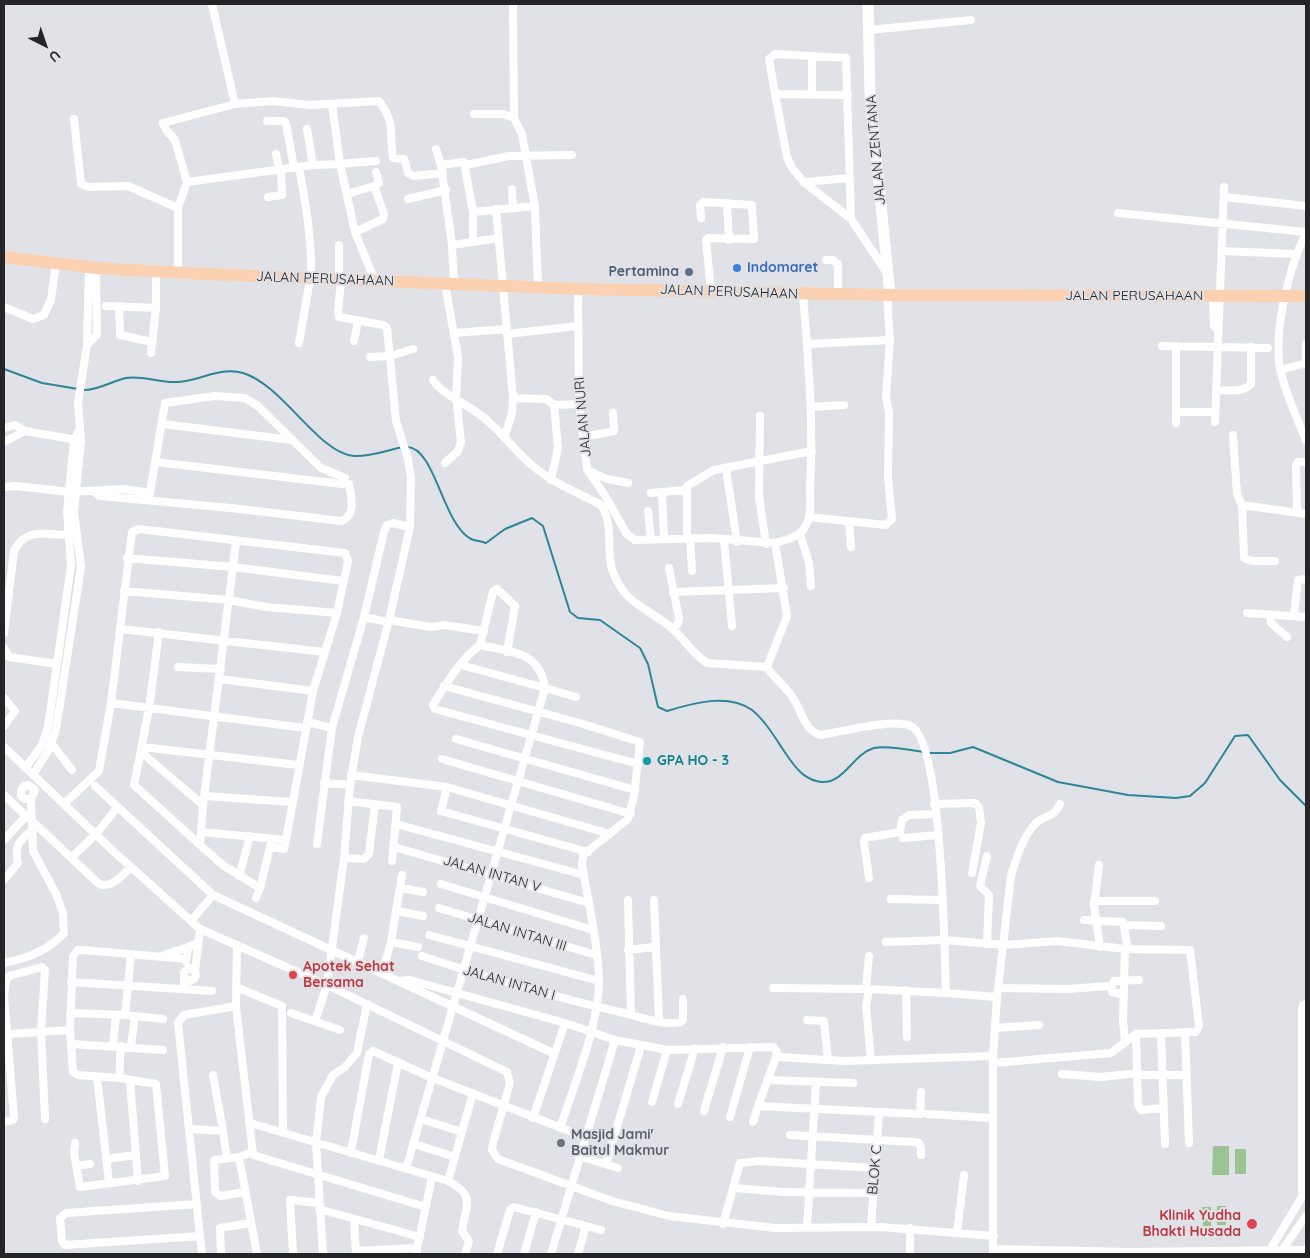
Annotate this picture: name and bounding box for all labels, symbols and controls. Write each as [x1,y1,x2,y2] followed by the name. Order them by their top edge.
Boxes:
[20,20,70,70] north arrow
[45,46,64,66] text: U
[863,94,889,206] street label: JALAN ZENTANA
[747,260,818,276] place label: Indomaret
[731,262,743,274] marker: Indomaret
[608,264,679,280] place label: Pertamina
[683,266,695,278] marker: Pertamina
[256,268,394,290] street label: JALAN PERUSAHAAN
[660,281,798,303] street label: JALAN PERUSAHAAN
[1065,288,1203,304] street label: JALAN PERUSAHAAN
[571,376,595,458] street label: JALAN NURI
[657,753,729,769] place label: GPA HO - 3
[641,755,653,767] marker: GPA HO - 3
[441,852,543,896] street label: JALAN INTAN V
[466,909,568,955] street label: JALAN INTAN III
[303,959,395,992] place label: Apotek Sehat Bersama
[461,962,557,1004] street label: JALAN INTAN I
[287,969,299,981] marker: Apotek Sehat Bersama
[571,1127,669,1160] place label: Masjid Jami' Baitul Makmur
[555,1137,567,1149] marker: Masjid Jami' Baitul Makmur
[864,1145,886,1195] street label: BLOK C
[1142,1208,1241,1240] place label: Klinik Yudha Bhakti Husada
[1245,1217,1259,1231] marker: Klinik Yudha Bhakti Husada

